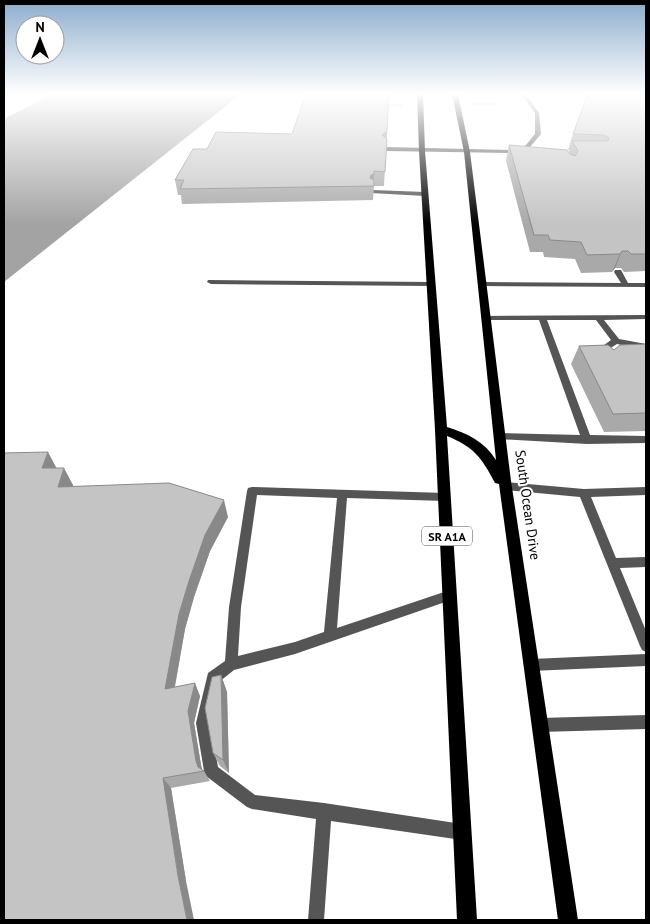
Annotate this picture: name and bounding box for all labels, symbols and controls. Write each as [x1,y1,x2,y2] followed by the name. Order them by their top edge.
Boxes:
[15,15,65,65] north arrow
[35,18,45,36] text: N
[511,449,545,561] street label: South Ocean Drive
[422,526,472,546] road number: SR A1A

